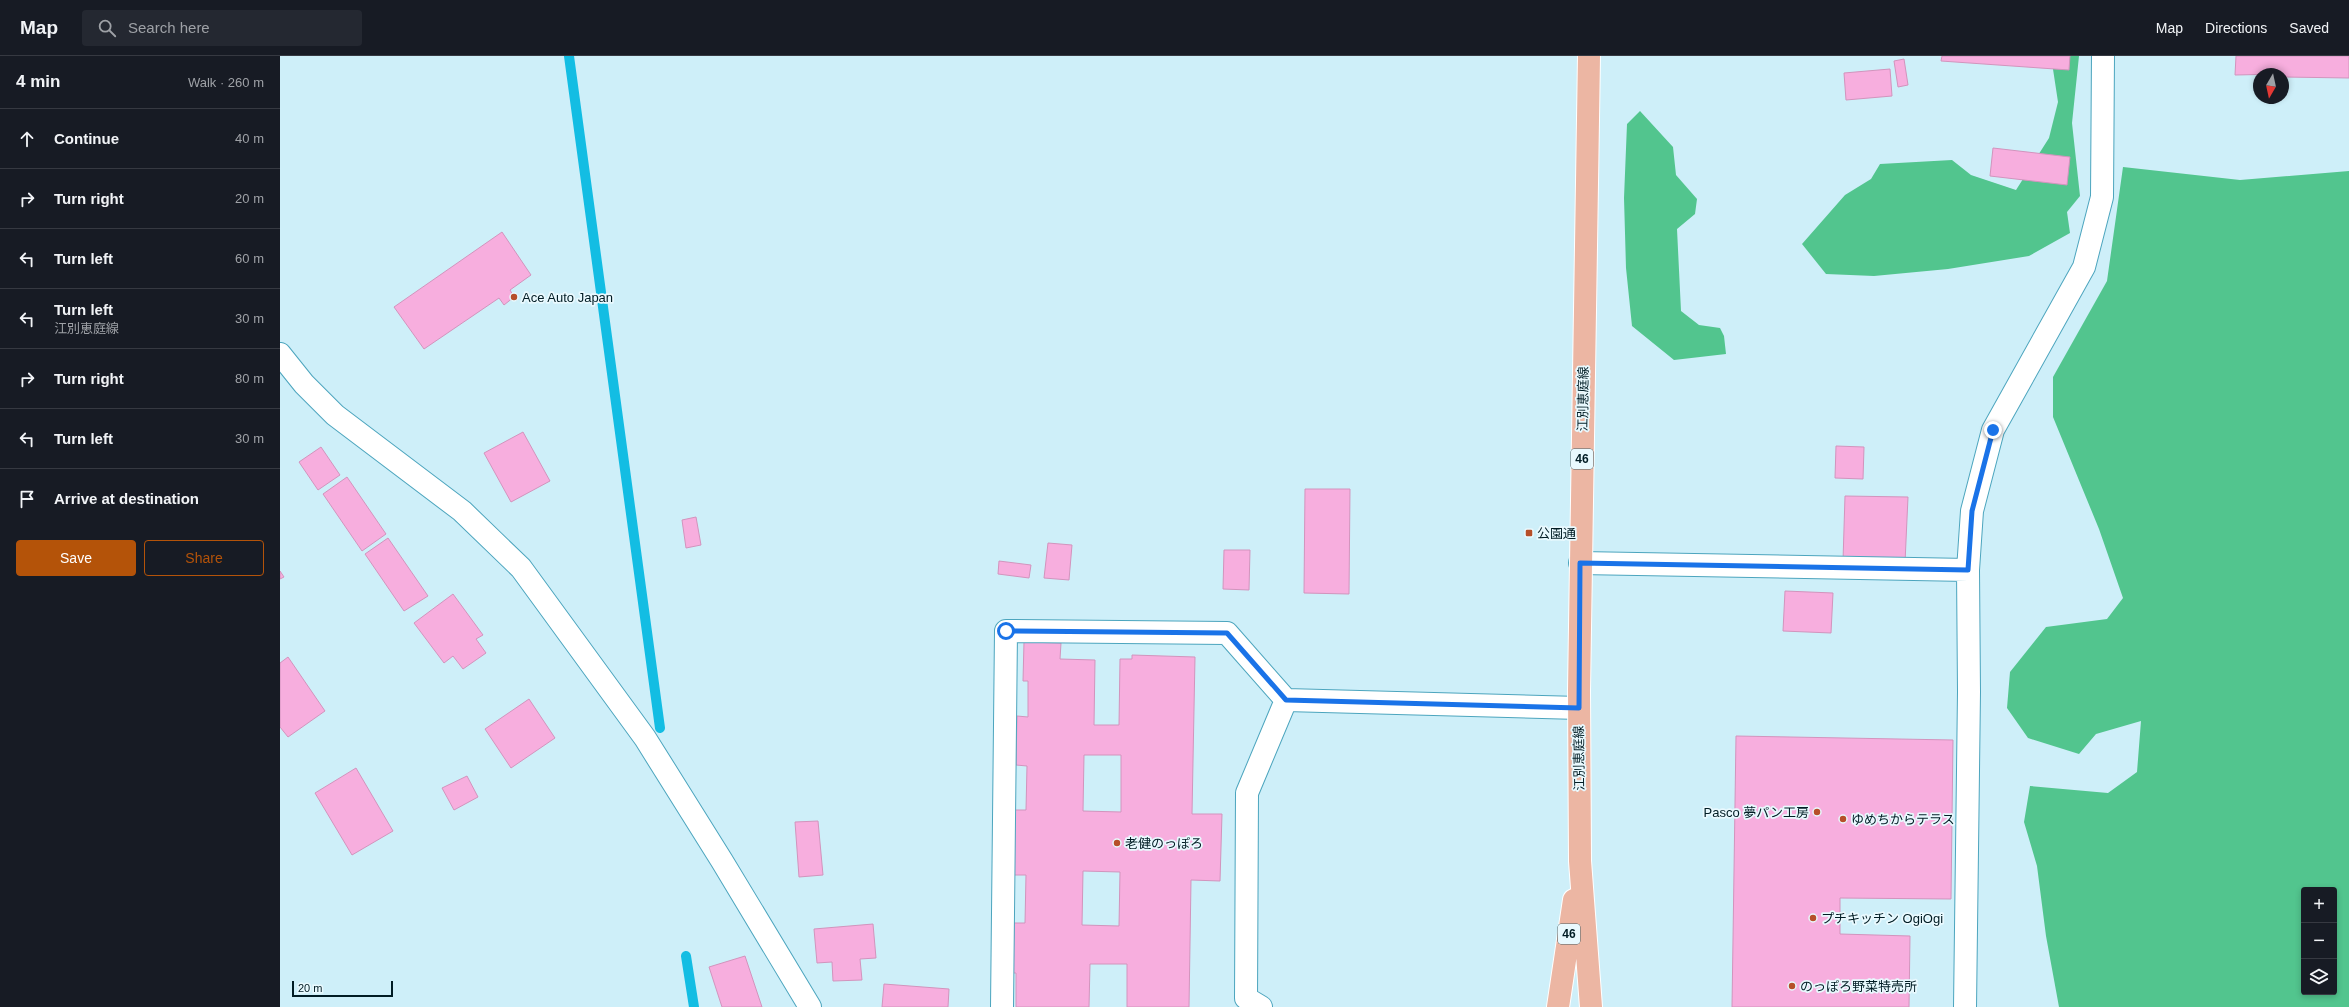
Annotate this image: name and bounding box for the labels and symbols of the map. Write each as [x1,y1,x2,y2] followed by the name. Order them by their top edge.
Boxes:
[2253,68,2289,104] north arrow
[522,290,613,305] place label: Ace Auto Japan
[509,292,519,302] marker: Ace Auto Japan
[1575,366,1591,432] street label: 江別恵庭線
[1984,421,2002,439] route end
[1571,449,1593,469] road number: 46
[1537,526,1576,541] place label: 公園通
[1524,528,1534,538] marker: 公園通
[997,622,1015,640] route start
[1571,725,1587,791] street label: 江別恵庭線
[1704,805,1809,820] place label: Pasco 夢パン工房
[1812,807,1822,817] marker: Pasco 夢パン工房
[1851,812,1955,827] place label: ゆめちからテラス
[1838,814,1848,824] marker: ゆめちからテラス
[1125,836,1203,851] place label: 老健のっぽろ
[1112,838,1122,848] marker: 老健のっぽろ
[1821,911,1943,926] place label: プチキッチン OgiOgi
[1808,913,1818,923] marker: プチキッチン OgiOgi
[1558,924,1580,944] road number: 46
[292,979,393,998] scale bar
[1800,979,1917,994] place label: のっぽろ野菜特売所
[1787,981,1797,991] marker: のっぽろ野菜特売所

